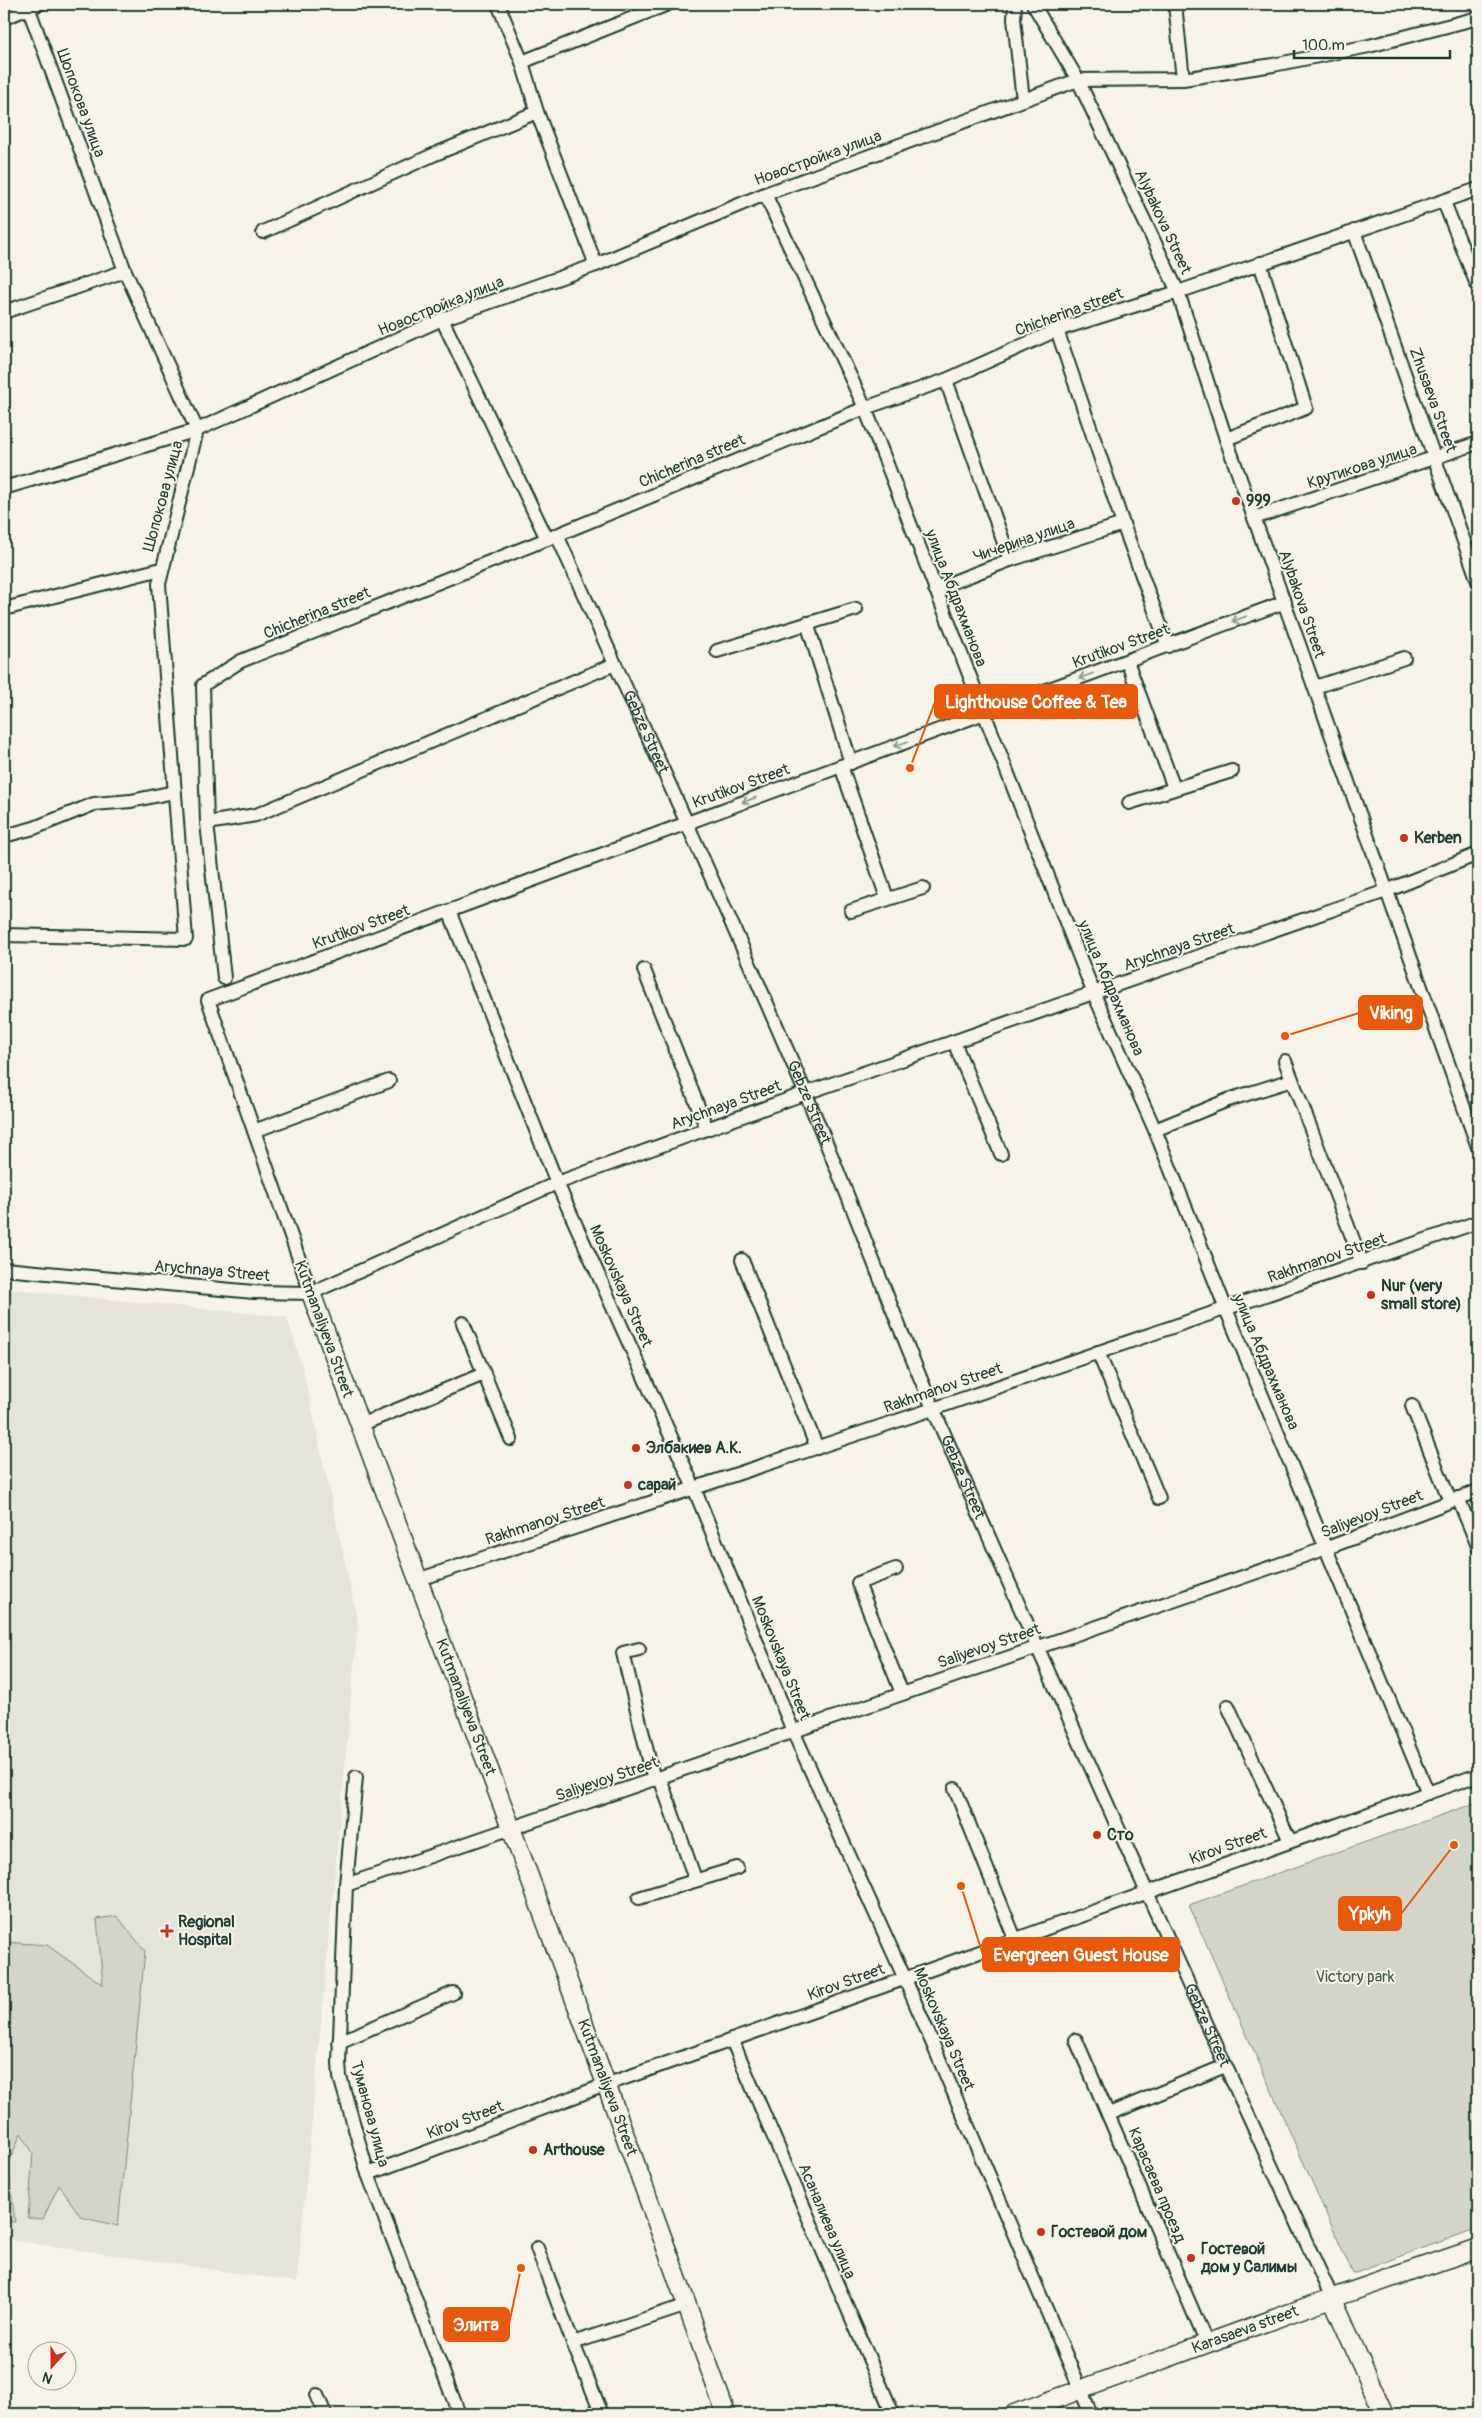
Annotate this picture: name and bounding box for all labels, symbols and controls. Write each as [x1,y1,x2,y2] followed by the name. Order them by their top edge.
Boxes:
[1294,28,1451,60] scale bar
[1302,36,1345,55] text: 100 m
[52,46,110,160] street label: Шопокова улица
[752,126,884,190] street label: Новостройка улица
[1130,167,1196,278] street label: Alybakova Street
[375,272,507,340] street label: Новостройка улица
[1012,283,1126,341] street label: Chicherina street
[1405,345,1461,456] street label: Zhusaeva Street
[636,429,749,492] street label: Chicherina street
[139,438,187,554] street label: Шопокова улица
[1305,439,1419,493] street label: Крутикова улица
[1246,491,1271,511] place label: 999
[1230,495,1242,507] marker: 999
[971,513,1077,567] street label: Чичерина улица
[920,526,991,669] street label: улица Абдрахманова
[1274,547,1330,661] street label: Alybakova Street
[261,582,374,644] street label: Chicherina street
[1232,615,1247,624] one-way arrow
[1070,619,1173,673] street label: Krutikov Street
[1079,672,1095,681] one-way arrow
[935,685,1137,718] callout: Lighthouse Coffee & Tea
[618,687,674,777] street label: Gebze Street
[945,691,1128,714] text: Lighthouse Coffee & Tea
[894,740,909,749] one-way arrow
[690,759,793,813] street label: Krutikov Street
[741,797,756,806] one-way arrow
[1414,828,1462,848] place label: Kerben
[1398,832,1410,844] marker: Kerben
[310,900,413,954] street label: Krutikov Street
[1073,916,1149,1059] street label: улица Абдрахманова
[1121,918,1238,975] street label: Arychnaya Street
[1359,996,1422,1029] callout: Viking
[1369,1002,1413,1025] text: Viking
[783,1057,836,1148] street label: Gebze Street
[668,1076,785,1134] street label: Arychnaya Street
[585,1222,657,1351] street label: Moskovskaya Street
[1265,1228,1389,1288] street label: Rakhmanov Street
[153,1256,271,1286] street label: Arychnaya Street
[290,1258,358,1401] street label: Kutmanaliyeva Street
[1381,1276,1462,1314] place label: Nur (very small store)
[1365,1289,1377,1301] marker: Nur (very small store)
[1228,1290,1304,1433] street label: улица Абдрахманова
[881,1358,1005,1418] street label: Rakhmanov Street
[936,1432,990,1523] street label: Gebze Street
[646,1438,742,1458] place label: Элбакиев А.К.
[630,1442,642,1454] marker: Элбакиев А.К.
[637,1475,677,1495] place label: сарай
[622,1479,634,1491] marker: сарай
[1318,1485,1426,1543] street label: Saliyevoy Street
[483,1492,608,1550] street label: Rakhmanov Street
[747,1593,815,1724] street label: Moskovskaya Street
[935,1619,1044,1673] street label: Saliyevoy Street
[431,1636,501,1779] street label: Kutmanaliyeva Street
[553,1752,662,1806] street label: Saliyevoy Street
[1187,1823,1270,1869] street label: Kirov Street
[1107,1825,1134,1845] place label: Сто
[1091,1829,1103,1841] marker: Сто
[1339,1897,1401,1930] callout: Ypkyh
[1348,1903,1392,1926] text: Ypkyh
[178,1912,235,1950] place label: Regional Hospital
[160,1924,174,1938] marker: Regional Hospital
[983,1938,1179,1971] callout: Evergreen Guest House
[993,1944,1170,1967] text: Evergreen Guest House
[805,1959,888,2005] street label: Kirov Street
[909,1964,979,2094] street label: Moskovskaya Street
[1316,1967,1395,1987] park label: Victory park
[1179,1980,1235,2071] street label: Gebze Street
[573,2016,642,2159] street label: Kutmanaliyeva Street
[346,2059,394,2169] street label: Туманова улица
[424,2096,507,2144] street label: Kirov Street
[1124,2124,1190,2246] street label: Карасаева проезд
[543,2140,606,2160] place label: Arthouse
[527,2144,539,2156] marker: Arthouse
[794,2160,860,2282] street label: Асаналиева улица
[1051,2222,1147,2242] place label: Гостевой дом
[1035,2226,1047,2238] marker: Гостевой дом
[1200,2239,1297,2277] place label: Гостевой дом у Салимы
[1185,2252,1197,2264] marker: Гостевой дом у Салимы
[1189,2301,1302,2358] street label: Karasaeva street
[444,2308,509,2341] callout: Элита
[453,2314,499,2337] text: Элита
[28,2340,78,2390] north arrow
[40,2368,55,2387] text: N

